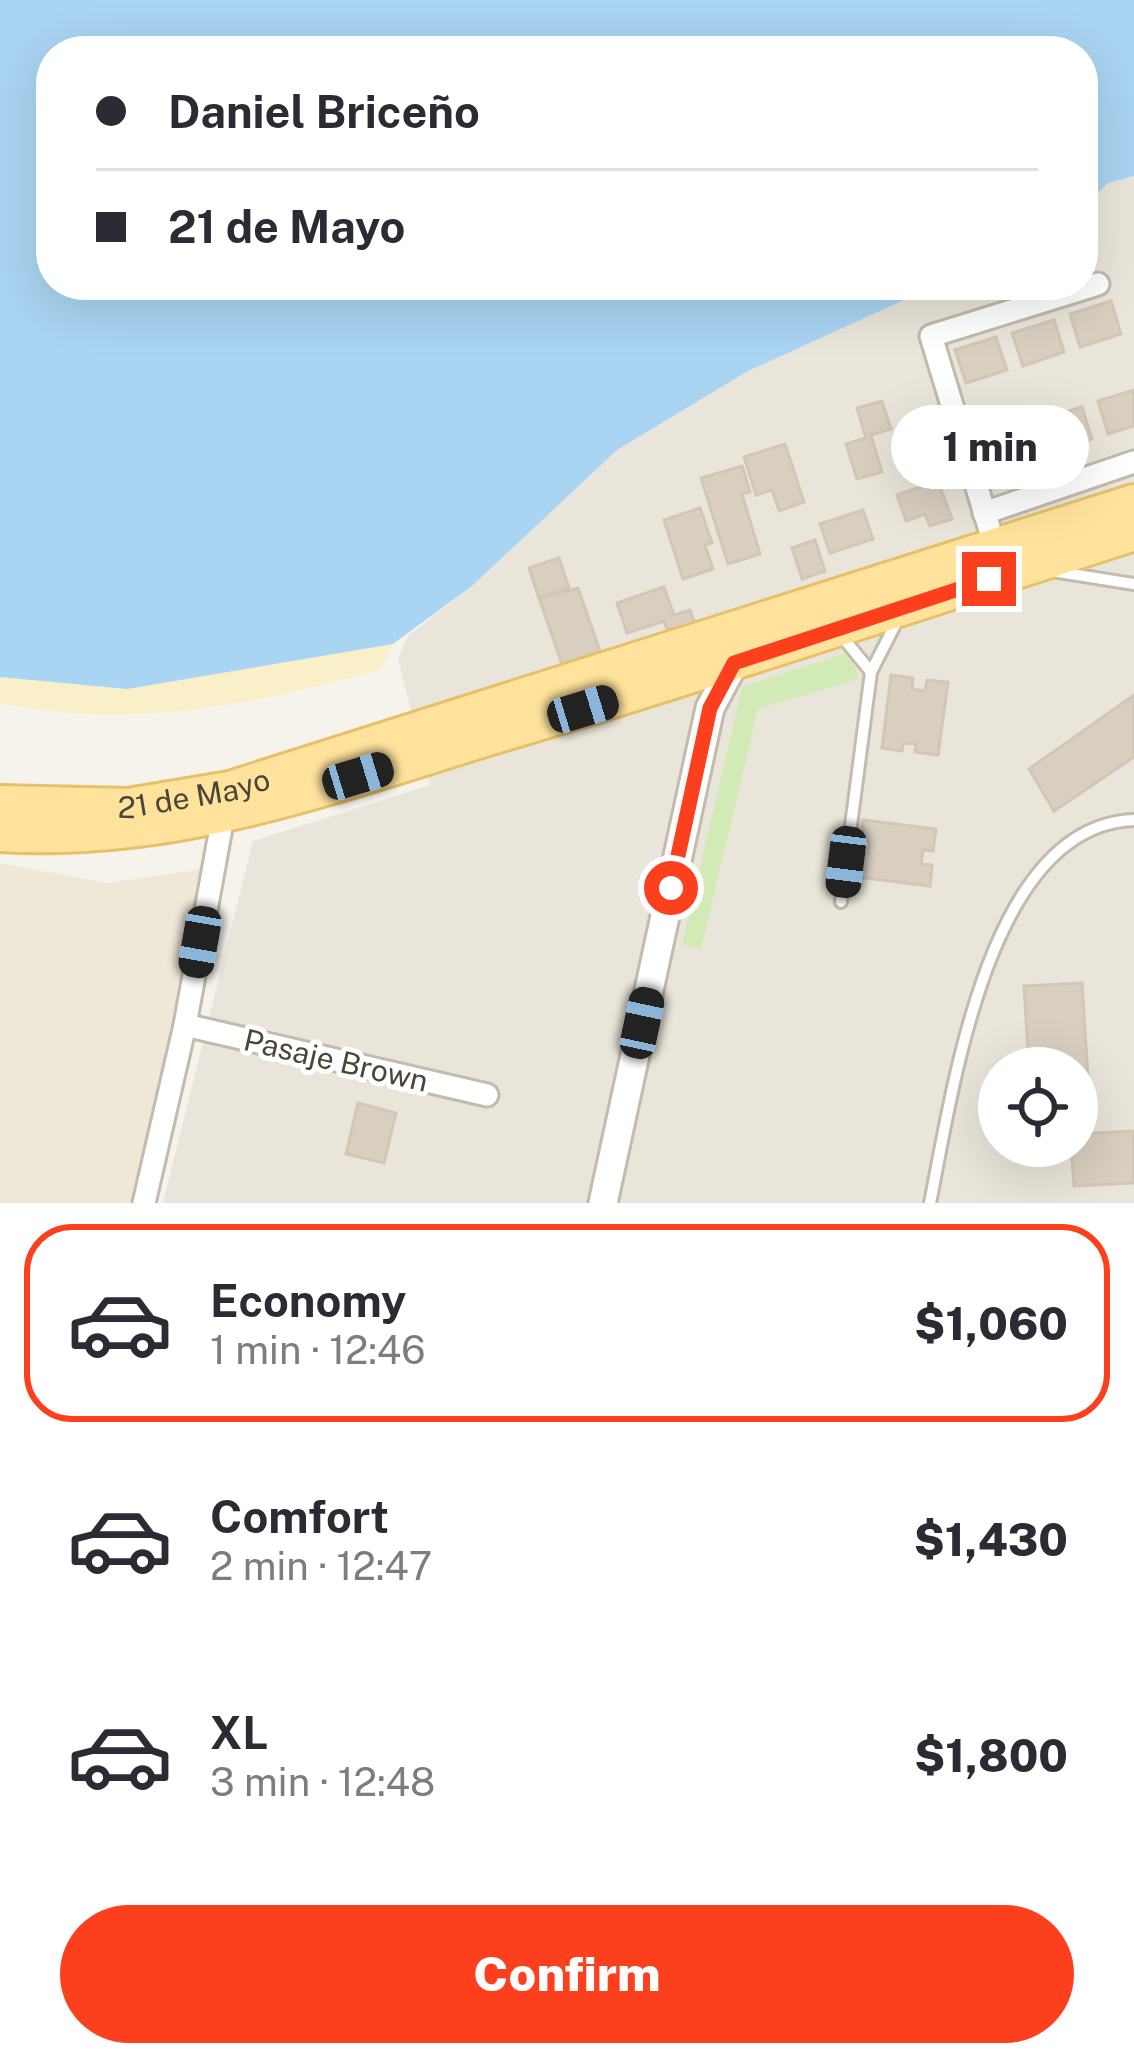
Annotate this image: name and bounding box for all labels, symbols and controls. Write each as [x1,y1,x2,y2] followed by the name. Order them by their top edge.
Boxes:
[168,85,480,138] text: Daniel Briceño
[168,200,405,253] text: 21 de Mayo
[890,405,1088,489] callout: 1 min
[942,424,1038,470] text: 1 min
[962,552,1016,606] route end
[543,681,623,737] car
[318,748,398,804] car
[117,761,274,825] street label: 21 de Mayo
[824,824,868,900] car
[644,861,698,915] route start
[176,903,224,981] car
[617,984,667,1062] car
[240,1021,432,1099] street label: Pasaje Brown
[978,1047,1098,1167] map controls
[978,1047,1098,1167] button: locate
[66,1269,174,1377] icon: car
[210,1274,406,1327] text: Economy
[914,1297,1068,1350] text: $1,060
[210,1327,426,1373] text: 1 min · 12:46
[66,1485,174,1593] icon: car
[210,1490,389,1543] text: Comfort
[914,1513,1068,1566] text: $1,430
[210,1543,432,1589] text: 2 min · 12:47
[66,1701,174,1809] icon: car
[210,1706,268,1759] text: XL
[914,1729,1068,1782] text: $1,800
[210,1759,435,1805] text: 3 min · 12:48
[60,1905,1074,2043] button: Confirm

